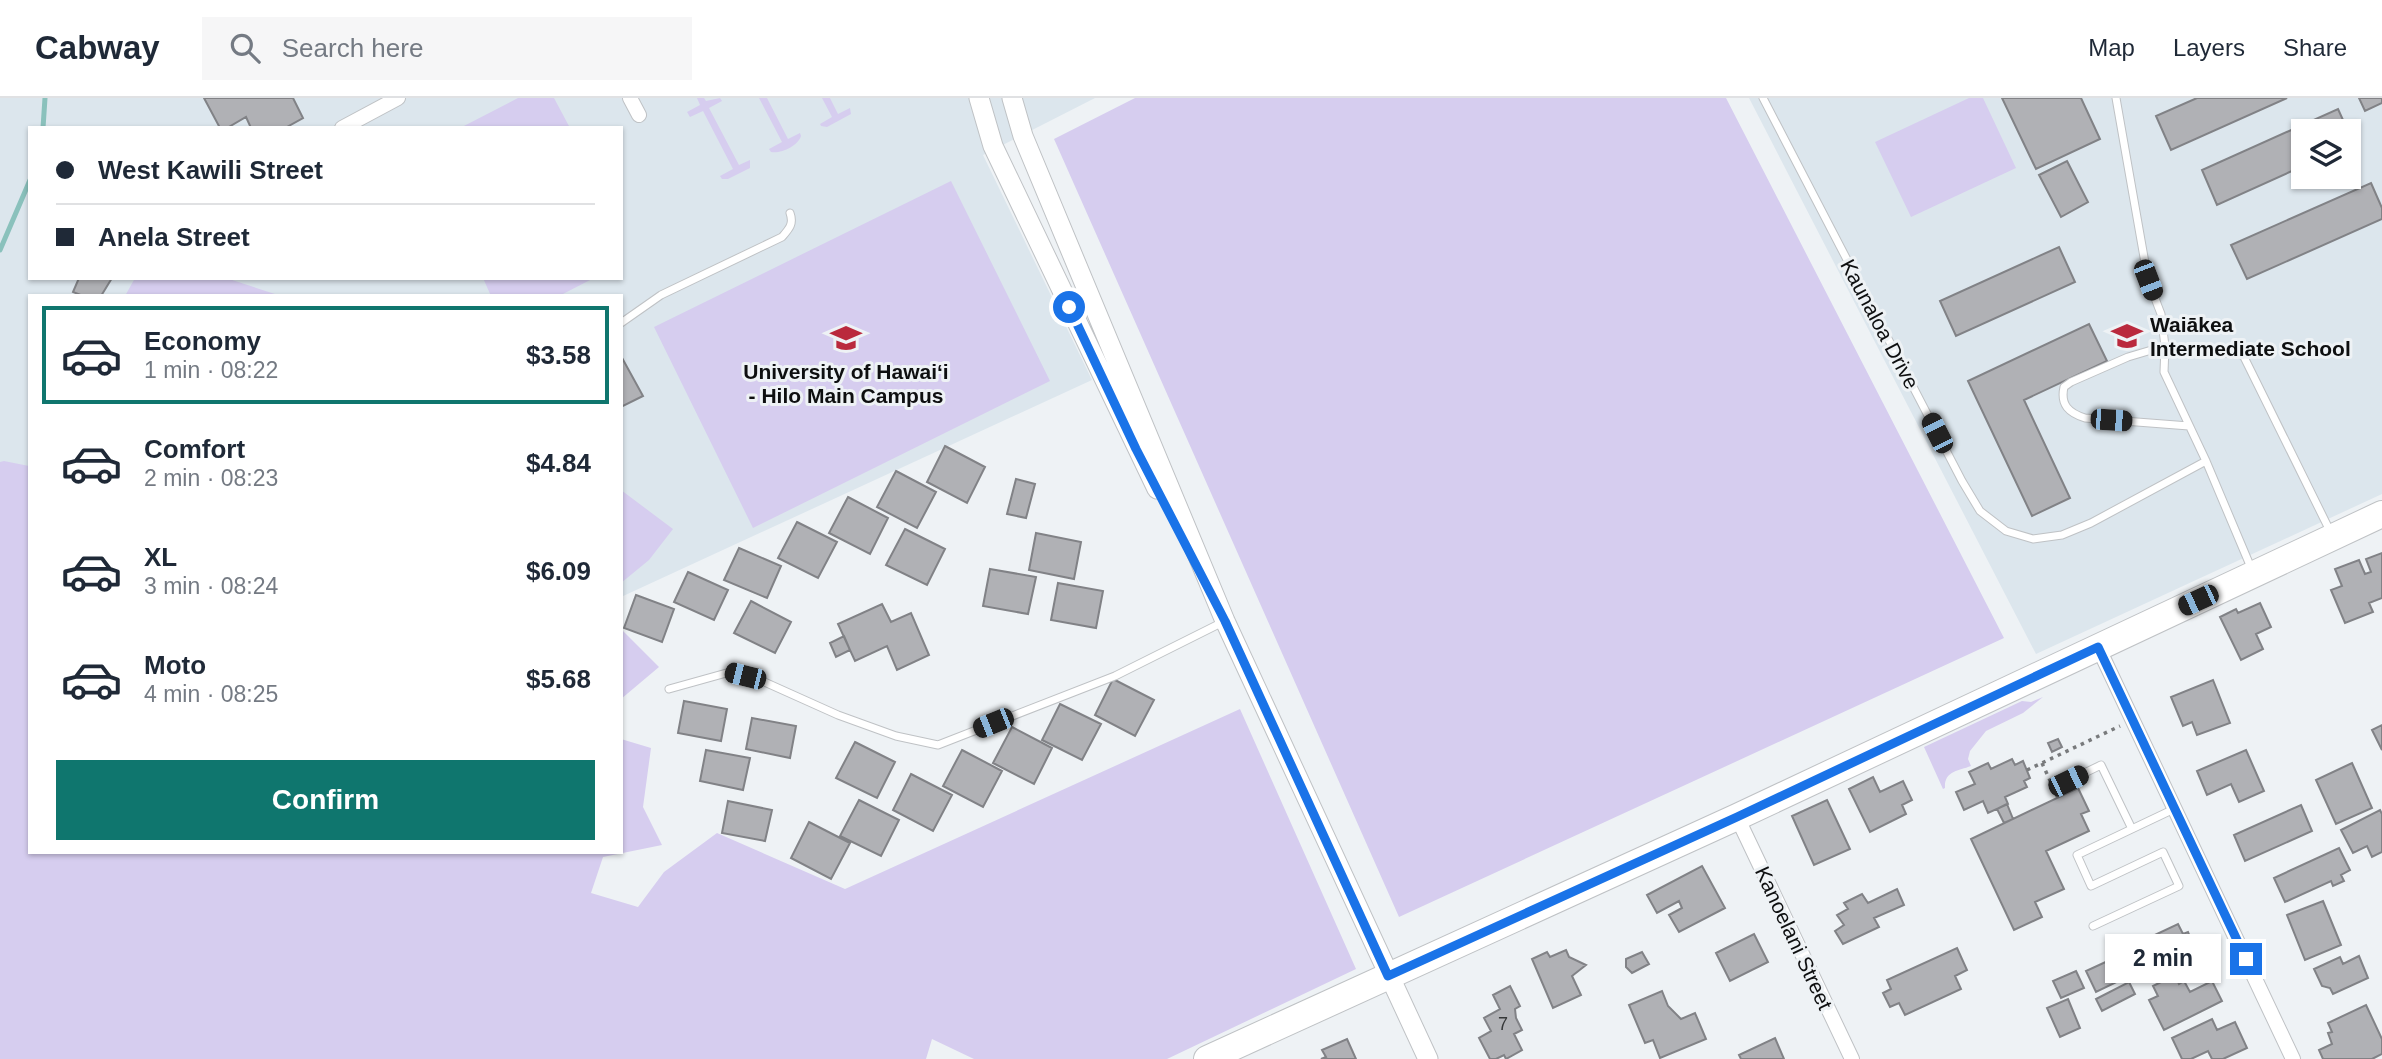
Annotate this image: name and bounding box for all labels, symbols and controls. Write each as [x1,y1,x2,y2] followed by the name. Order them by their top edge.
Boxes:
[202,17,692,80] search box
[35,29,160,66] text: Cabway
[226,29,264,67] icon: search
[282,33,423,63] text: Search here
[2088,34,2135,61] text: Map
[2173,34,2245,61] text: Layers
[2283,34,2347,61] text: Share
[2291,119,2361,189] map controls
[2291,119,2361,189] button: layers
[98,155,323,185] text: West Kawili Street
[98,222,250,252] text: Anela Street
[1836,255,1924,393] street label: Kaunaloa Drive
[2131,257,2166,303] car
[1053,291,1085,323] route start
[2150,313,2351,360] place label: Waiākea Intermediate School
[2110,319,2144,353] school or university icon: Waiākea Intermediate School
[829,321,863,355] school or university icon: University of Hawaiʻi - Hilo Main Campus
[60,324,123,387] icon: car
[144,326,261,356] text: Economy
[526,340,591,370] text: $3.58
[144,357,278,383] text: 1 min · 08:22
[743,360,949,407] place label: University of Hawaiʻi - Hilo Main Campus
[2090,408,2133,432] car
[1919,410,1956,456] car
[60,432,123,495] icon: car
[144,434,245,464] text: Comfort
[526,448,591,478] text: $4.84
[144,465,278,491] text: 2 min · 08:23
[60,540,123,603] icon: car
[144,542,177,572] text: XL
[526,556,591,586] text: $6.09
[144,573,278,599] text: 3 min · 08:24
[2175,582,2222,618] car
[60,648,123,711] icon: car
[144,650,206,680] text: Moto
[723,661,768,691] car
[526,664,591,694] text: $5.68
[144,681,278,707] text: 4 min · 08:25
[970,705,1017,741] car
[56,760,595,840] button: Confirm
[2045,762,2092,800] car
[1751,863,1837,1013] street label: Kanoelani Street
[2106,934,2222,984] callout: 2 min
[2230,943,2262,975] route end
[2133,945,2193,971] text: 2 min
[1498,1014,1508,1034] house number: 7

